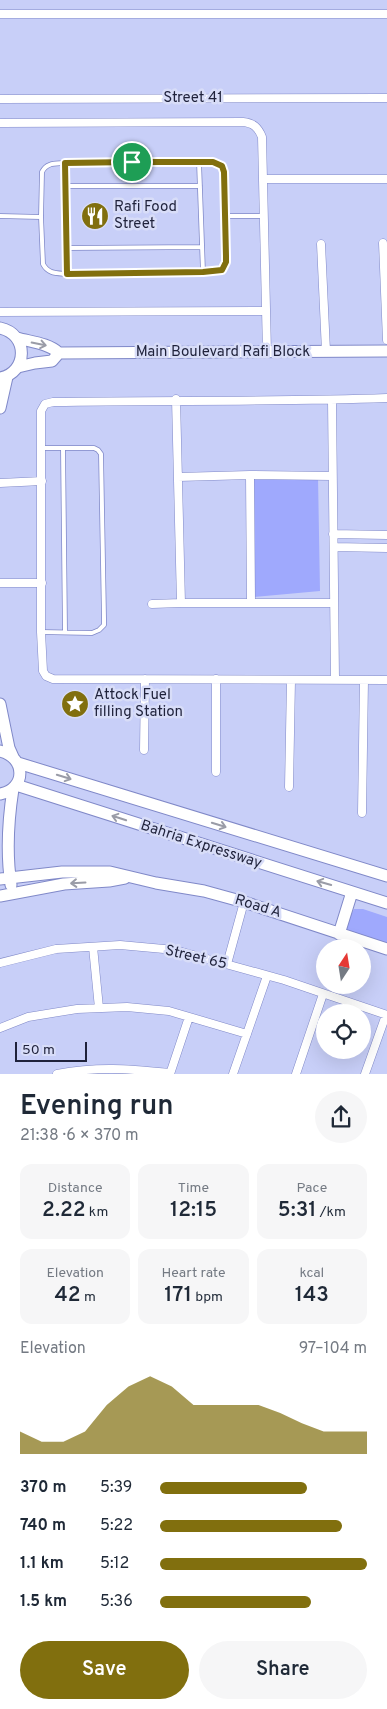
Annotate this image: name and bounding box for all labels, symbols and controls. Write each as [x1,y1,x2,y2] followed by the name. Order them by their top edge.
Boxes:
[163,89,223,108] street label: Street 41
[111,141,153,183] pin
[118,148,146,176] icon: arrive
[114,198,177,234] place label: Rafi Food Street
[80,201,110,231] restaurant icon: Rafi Food Street
[30,340,46,349] one-way arrow
[136,343,310,362] street label: Main Boulevard Rafi Block
[94,686,183,722] place label: Attock Fuel filling Station
[60,689,90,719] place icon: Attock Fuel filling Station
[56,773,72,783] one-way arrow
[111,813,127,823] one-way arrow
[138,816,264,874] street label: Bahria Expressway
[211,821,227,831] one-way arrow
[71,878,87,887] one-way arrow
[316,878,332,888] one-way arrow
[232,891,284,923] street label: Road A
[316,939,371,994] north arrow
[316,939,371,1059] map controls
[163,942,229,974] street label: Street 65
[316,1004,371,1059] button: locate
[15,1039,88,1062] scale bar
[22,1042,55,1059] text: 50 m
[20,1089,174,1125] text: Evening run
[315,1091,367,1143] button: share
[20,1126,139,1146] text: 21:38 · 6 × 370 m
[48,1180,103,1197] text: Distance
[178,1180,209,1197] text: Time
[296,1180,327,1197] text: Pace
[42,1197,86,1224] text: 2.22
[170,1197,217,1224] text: 12:15
[278,1197,316,1224] text: 5:31
[86,1204,108,1221] text: km
[316,1204,346,1221] text: /km
[46,1265,104,1282] text: Elevation
[161,1265,226,1282] text: Heart rate
[299,1265,324,1282] text: kcal
[54,1282,81,1309] text: 42
[164,1282,192,1309] text: 171
[295,1282,329,1309] text: 143
[81,1289,96,1306] text: m
[192,1289,223,1306] text: bpm
[20,1339,86,1359] text: Elevation
[299,1339,367,1359] text: 97–104 m
[20,1478,66,1498] text: 370 m
[100,1478,132,1498] text: 5:39
[20,1516,66,1536] text: 740 m
[100,1516,133,1536] text: 5:22
[20,1554,64,1574] text: 1.1 km
[100,1554,129,1574] text: 5:12
[20,1592,67,1612] text: 1.5 km
[100,1592,133,1612] text: 5:36
[20,1641,189,1699] button: Save
[199,1641,367,1699] button: Share

